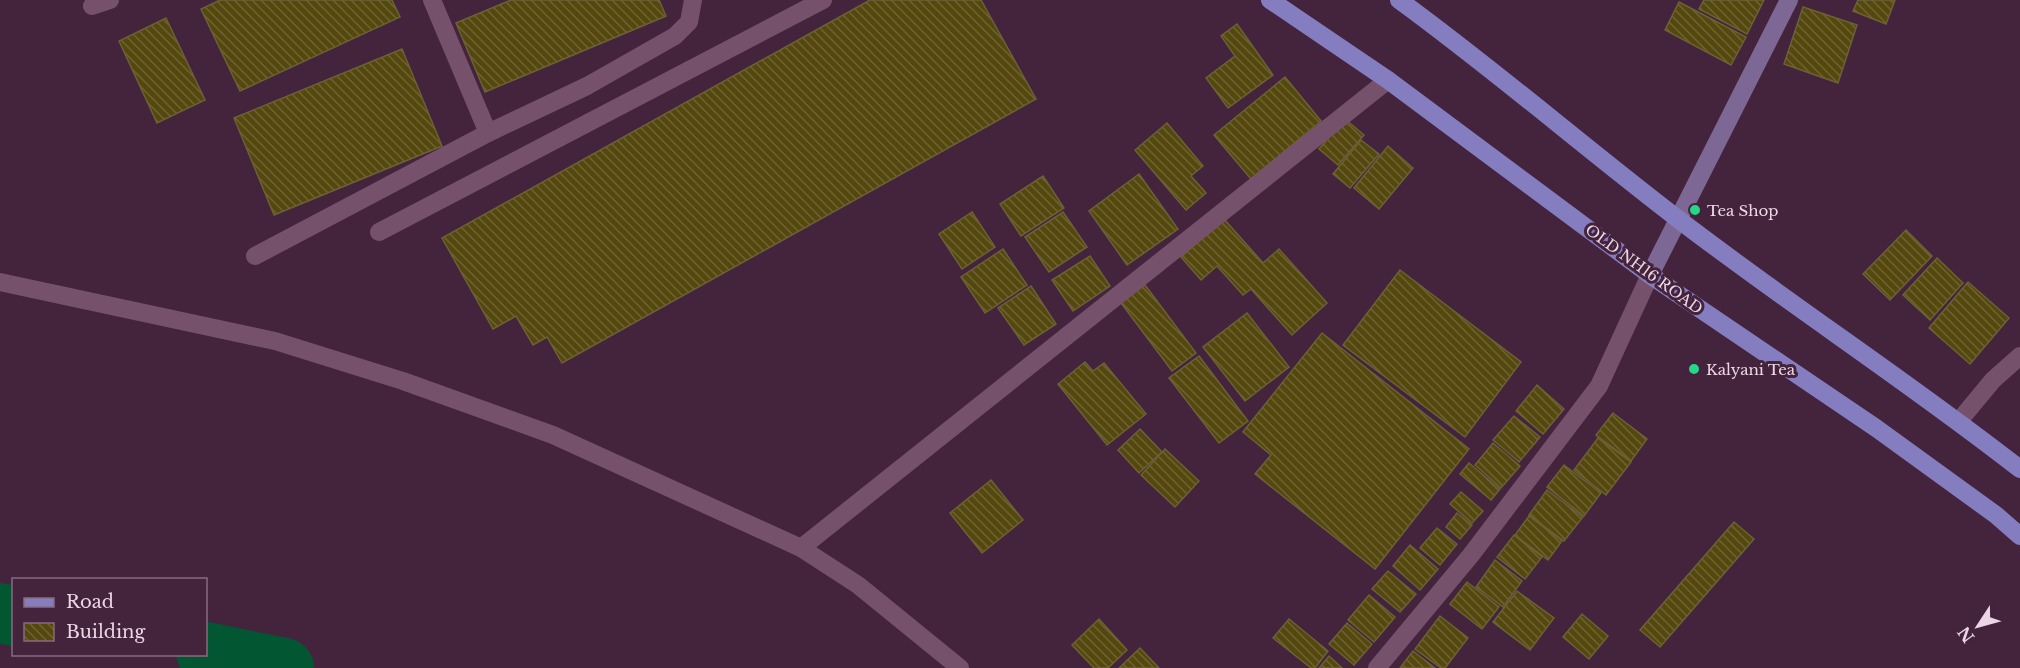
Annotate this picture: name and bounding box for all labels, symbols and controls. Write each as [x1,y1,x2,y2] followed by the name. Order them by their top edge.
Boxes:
[1707,201,1778,220] place label: Tea Shop
[1688,203,1702,217] marker: Tea Shop
[1582,220,1706,318] street label: OLD NH16 ROAD
[1706,360,1796,379] place label: Kalyani Tea
[1687,362,1701,376] marker: Kalyani Tea
[12,578,207,656] legend
[66,591,114,613] text: Road
[1948,596,2008,656] north arrow
[66,621,145,643] text: Building
[1953,623,1978,647] text: N

